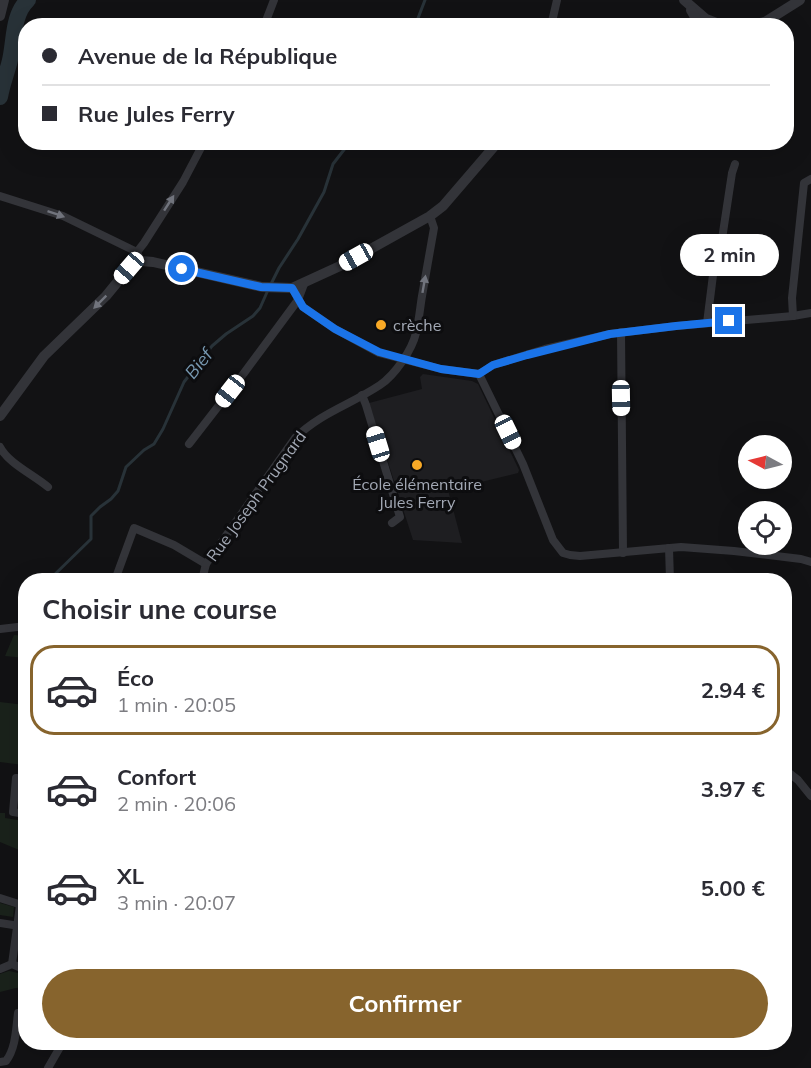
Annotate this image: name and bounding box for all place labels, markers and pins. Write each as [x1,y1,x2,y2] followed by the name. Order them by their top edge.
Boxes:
[393,315,441,335] place label: crèche
[374,318,388,332] marker: crèche
[410,458,424,472] marker: École élémentaire Jules Ferry
[352,474,482,512] place label: École élémentaire Jules Ferry

